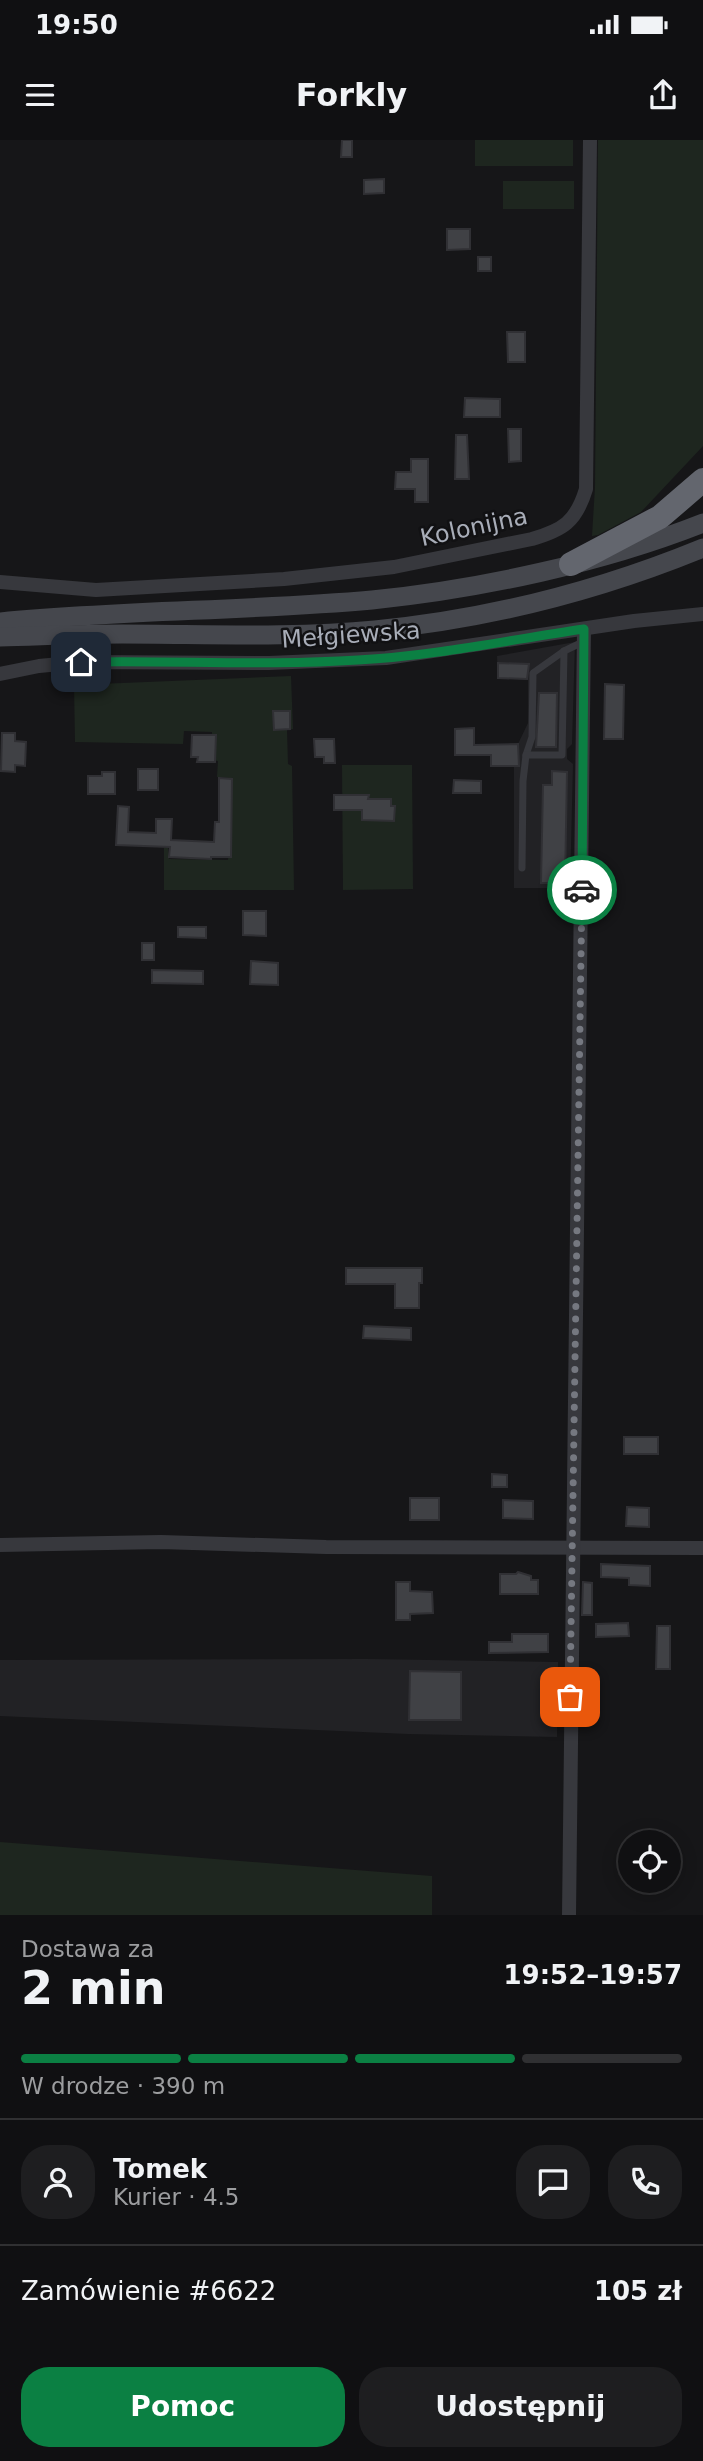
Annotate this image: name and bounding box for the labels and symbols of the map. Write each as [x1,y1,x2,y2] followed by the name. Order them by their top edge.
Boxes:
[418,502,530,552] street label: Kolonijna
[281,616,421,654] street label: Mełgiewska
[51,632,111,692] pin
[547,855,617,925] courier
[540,1667,600,1727] pin

